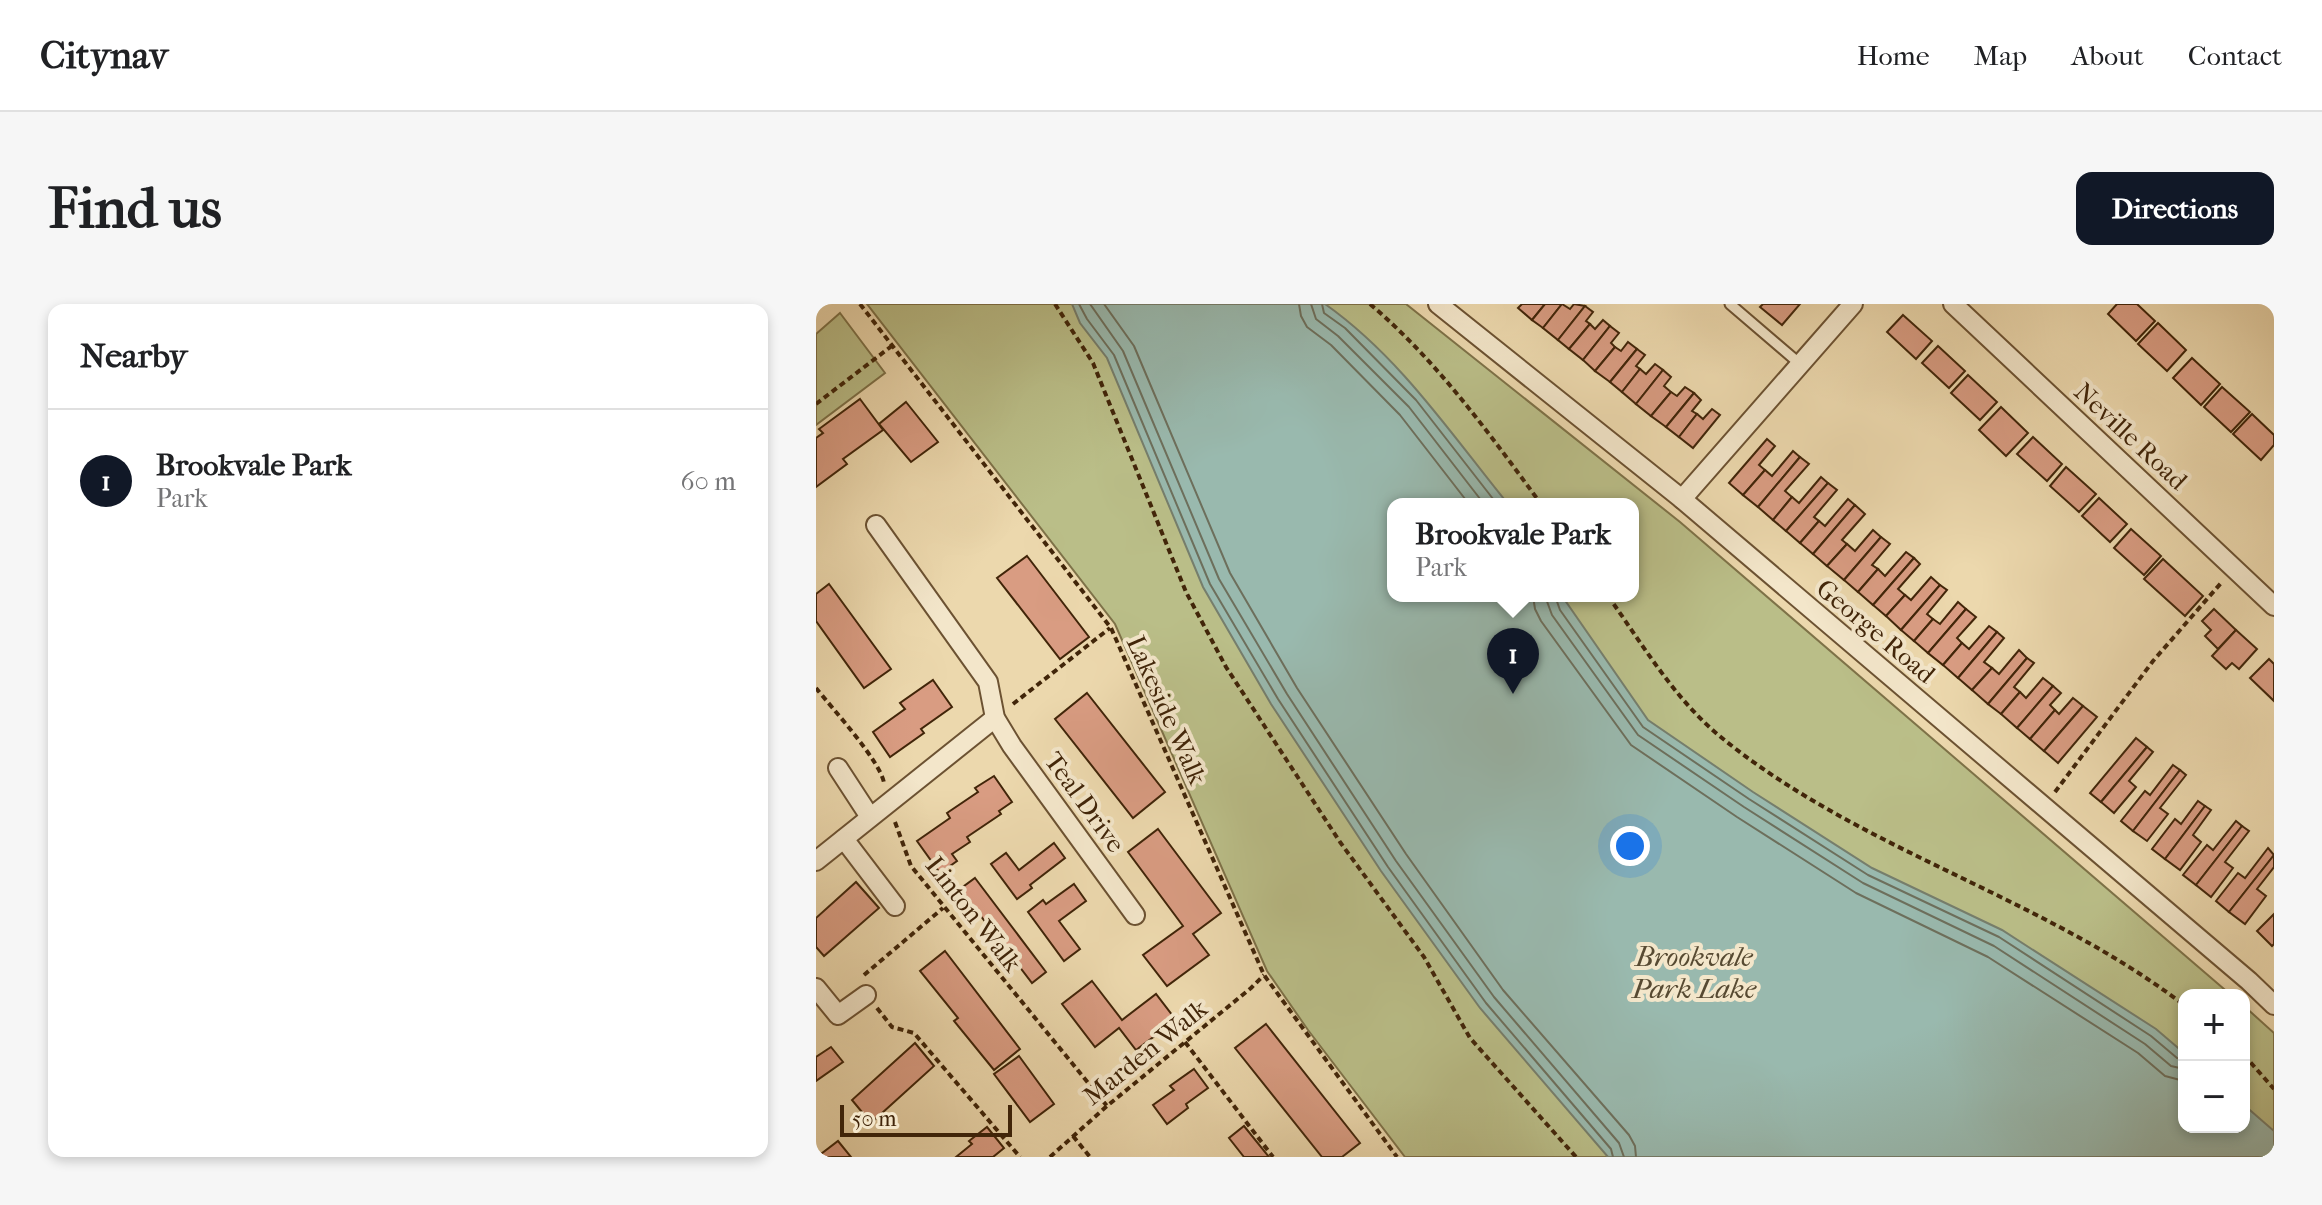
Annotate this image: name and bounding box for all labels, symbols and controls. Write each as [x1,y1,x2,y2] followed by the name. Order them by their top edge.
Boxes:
[40,33,168,78] text: Citynav
[1857,39,1930,72] text: Home
[1974,39,2027,72] text: Map
[2071,39,2144,72] text: About
[2188,39,2282,72] text: Contact
[2076,172,2274,245] button: Directions
[48,176,222,241] text: Find us
[80,336,187,376] text: Nearby
[2068,376,2194,497] street label: Neville Road
[156,448,351,483] text: Brookvale Park
[101,466,111,497] text: 1
[680,466,736,497] text: 60 m
[156,483,208,514] text: Park
[1387,498,1639,602] popup
[1415,517,1611,552] text: Brookvale Park
[1415,552,1467,583] text: Park
[1810,573,1942,691] street label: George Road
[1487,628,1539,694] pin: 1
[1120,631,1213,790] street label: Lakeside Walk
[1038,746,1131,859] street label: Teal Drive
[1610,826,1650,866] your location
[919,851,1029,979] street label: Linton Walk
[1630,940,1757,1005] water label: Brookvale Park Lake
[2178,989,2250,1133] map controls
[2178,989,2250,1061] button: +
[1077,993,1214,1112] street label: Marden Walk
[2178,1061,2250,1133] button: −
[840,1101,1012,1137] scale bar
[852,1106,897,1132] text: 50 m

